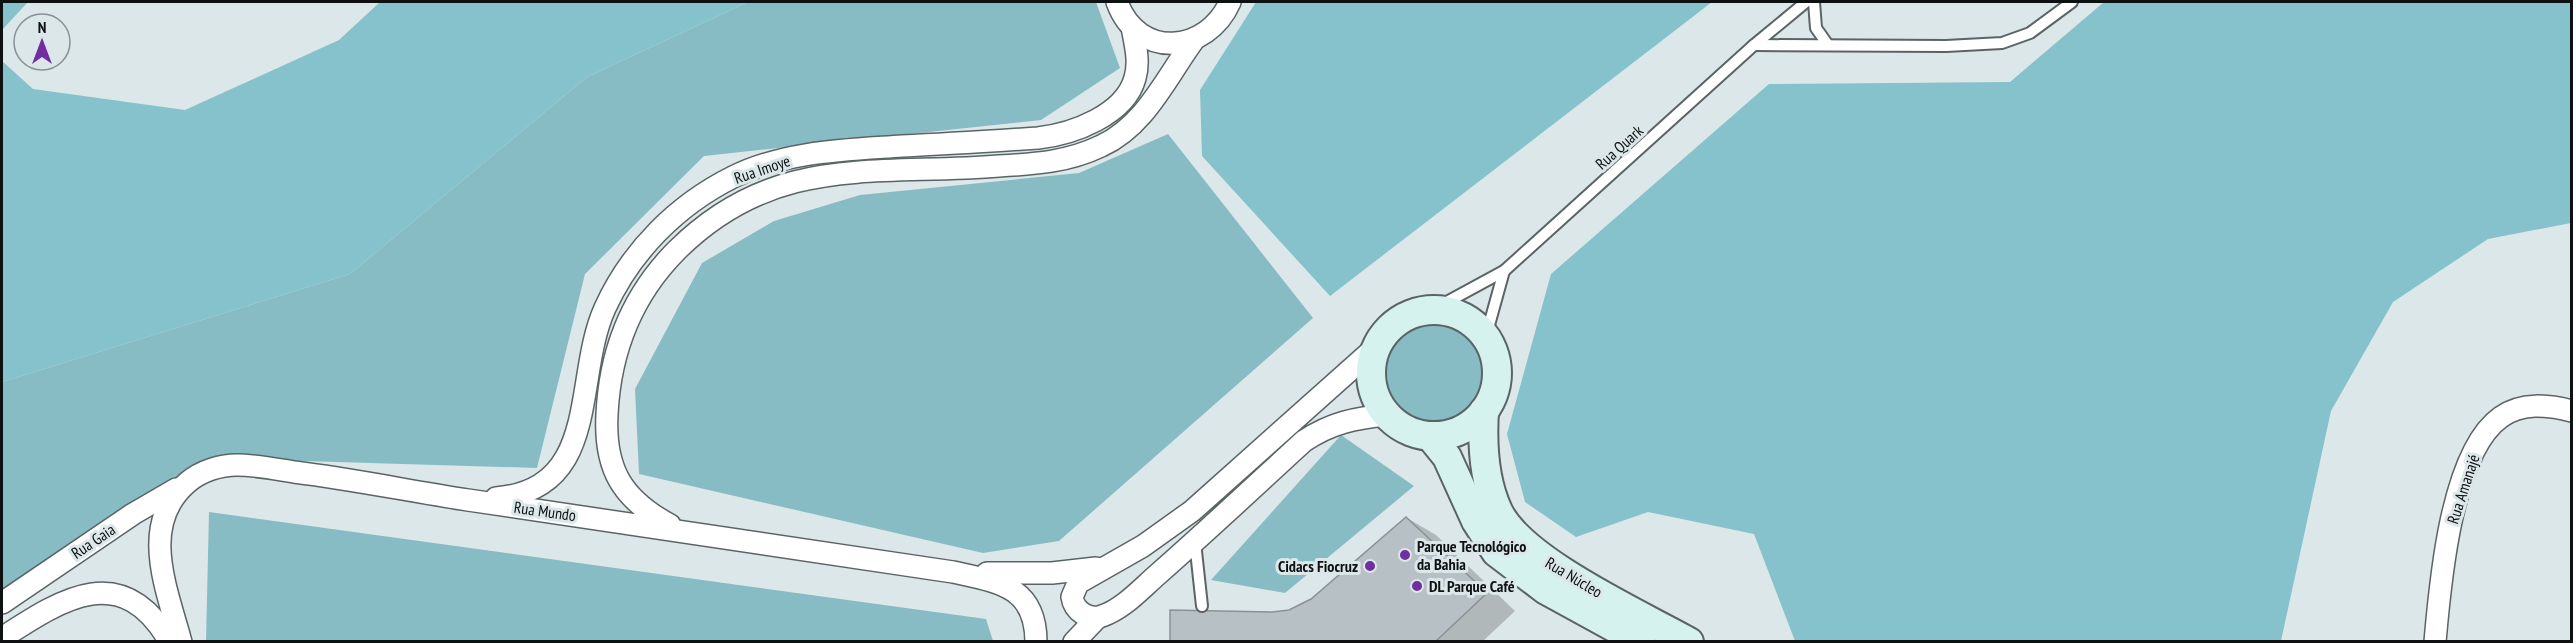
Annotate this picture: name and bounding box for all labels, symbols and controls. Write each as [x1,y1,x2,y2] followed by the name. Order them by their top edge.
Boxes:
[12,12,72,72] north arrow
[38,17,46,37] text: N
[1591,120,1648,174] street label: Rua Quark
[731,150,793,188] street label: Rua Imoye
[2442,452,2484,526] street label: Rua Amanajé
[513,497,577,525] street label: Rua Mundo
[67,519,119,563] street label: Rua Gaia
[1417,536,1526,574] place label: Parque Tecnológico da Bahia
[1398,548,1412,562] marker: Parque Tecnológico da Bahia
[1542,552,1606,602] street label: Rua Núcleo
[1278,556,1358,576] place label: Cidacs Fiocruz
[1363,559,1377,573] marker: Cidacs Fiocruz
[1429,576,1515,596] place label: DL Parque Café
[1410,579,1424,593] marker: DL Parque Café

